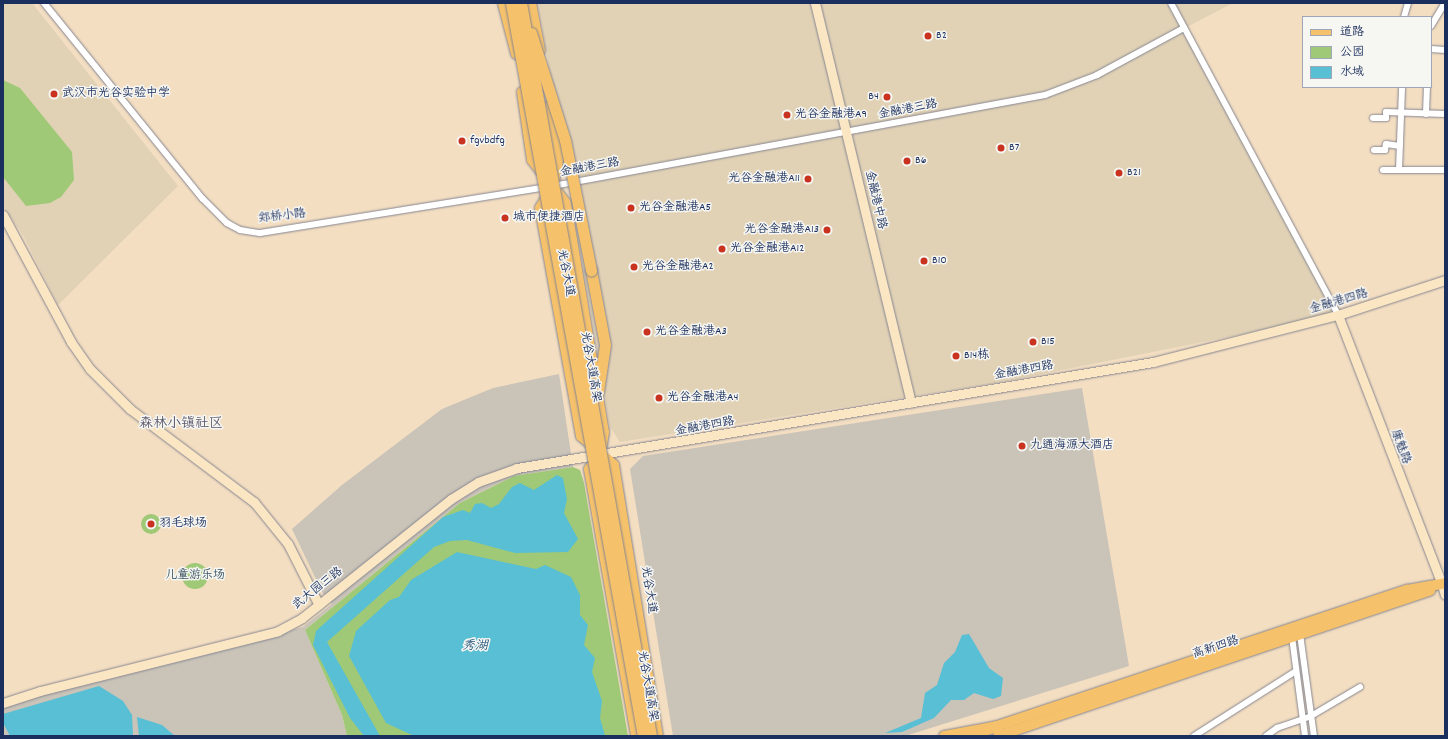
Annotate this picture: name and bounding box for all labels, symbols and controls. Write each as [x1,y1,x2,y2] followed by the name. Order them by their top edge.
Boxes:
[1302,16,1432,88] legend
[1340,24,1364,41] text: 道路
[936,29,947,43] place label: B2
[923,31,933,41] marker: B2
[1340,44,1364,61] text: 公园
[1340,64,1364,81] text: 水域
[62,87,170,101] place label: 武汉市光谷实验中学
[49,89,59,99] marker: 武汉市光谷实验中学
[868,90,879,104] place label: B4
[882,92,892,102] marker: B4
[877,97,939,123] street label: 金融港三路
[795,108,867,122] place label: 光谷金融港A9
[782,110,792,120] marker: 光谷金融港A9
[470,134,505,148] place label: fgvbdfg
[457,136,467,146] marker: fgvbdfg
[1009,141,1019,155] place label: B7
[996,143,1006,153] marker: B7
[915,154,927,168] place label: B6
[559,156,621,180] street label: 金融港三路
[902,156,912,166] marker: B6
[1127,166,1141,180] place label: B21
[1114,168,1124,178] marker: B21
[861,169,889,231] street label: 金融港中路
[728,172,800,186] place label: 光谷金融港A11
[803,174,813,184] marker: 光谷金融港A11
[639,201,711,215] place label: 光谷金融港A5
[626,203,636,213] marker: 光谷金融港A5
[257,207,307,227] street label: 郑桥小路
[513,211,585,225] place label: 城市便捷酒店
[500,213,510,223] marker: 城市便捷酒店
[744,223,819,237] place label: 光谷金融港A13
[822,225,832,235] marker: 光谷金融港A13
[730,242,804,256] place label: 光谷金融港A12
[717,244,727,254] marker: 光谷金融港A12
[553,248,577,298] street label: 光谷大道
[932,254,947,268] place label: B10
[919,256,929,266] marker: B10
[642,260,714,274] place label: 光谷金融港A2
[629,262,639,272] marker: 光谷金融港A2
[1308,287,1370,317] street label: 金融港四路
[655,325,727,339] place label: 光谷金融港A3
[642,327,652,337] marker: 光谷金融港A3
[577,330,603,404] street label: 光谷大道高架
[1041,335,1055,349] place label: B15
[1028,337,1038,347] marker: B15
[964,349,989,363] place label: B14栋
[951,351,961,361] marker: B14栋
[993,359,1055,383] street label: 金融港四路
[667,391,739,405] place label: 光谷金融港A4
[654,393,664,403] marker: 光谷金融港A4
[674,415,736,439] street label: 金融港四路
[139,416,223,432] district label: 森林小镇社区
[1387,428,1413,466] street label: 康魅路
[1030,439,1114,453] place label: 九通海源大酒店
[1017,441,1027,451] marker: 九通海源大酒店
[159,517,207,531] place label: 羽毛球场
[146,519,156,529] marker: 羽毛球场
[290,565,346,613] street label: 武大园三路
[637,565,659,615] street label: 光谷大道
[165,569,225,583] park label: 儿童游乐场
[1191,634,1241,662] street label: 高新四路
[462,639,488,655] water label: 秀湖
[634,649,660,723] street label: 光谷大道高架

